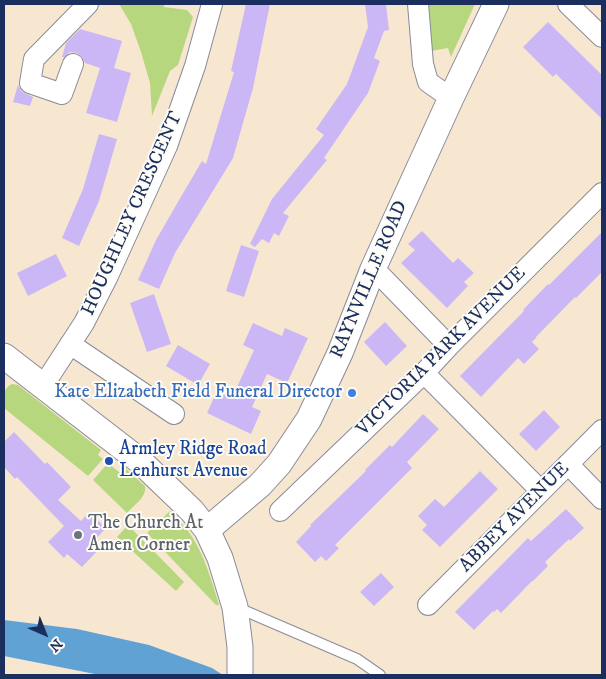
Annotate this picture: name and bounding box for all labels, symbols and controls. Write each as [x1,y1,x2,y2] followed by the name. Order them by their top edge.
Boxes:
[78,109,188,319] street label: HOUGHLEY CRESCENT
[326,198,414,362] street label: RAYNVILLE ROAD
[353,263,531,441] street label: VICTORIA PARK AVENUE
[54,382,342,404] place label: Kate Elizabeth Field Funeral Director
[346,387,358,399] marker: Kate Elizabeth Field Funeral Director
[119,439,267,483] place label: Armley Ridge Road Lenhurst Avenue
[103,455,115,467] marker: Armley Ridge Road Lenhurst Avenue
[455,458,575,578] street label: ABBEY AVENUE
[88,513,203,557] place label: The Church At Amen Corner
[72,529,84,541] marker: The Church At Amen Corner
[20,609,70,659] north arrow
[45,634,66,655] text: N

